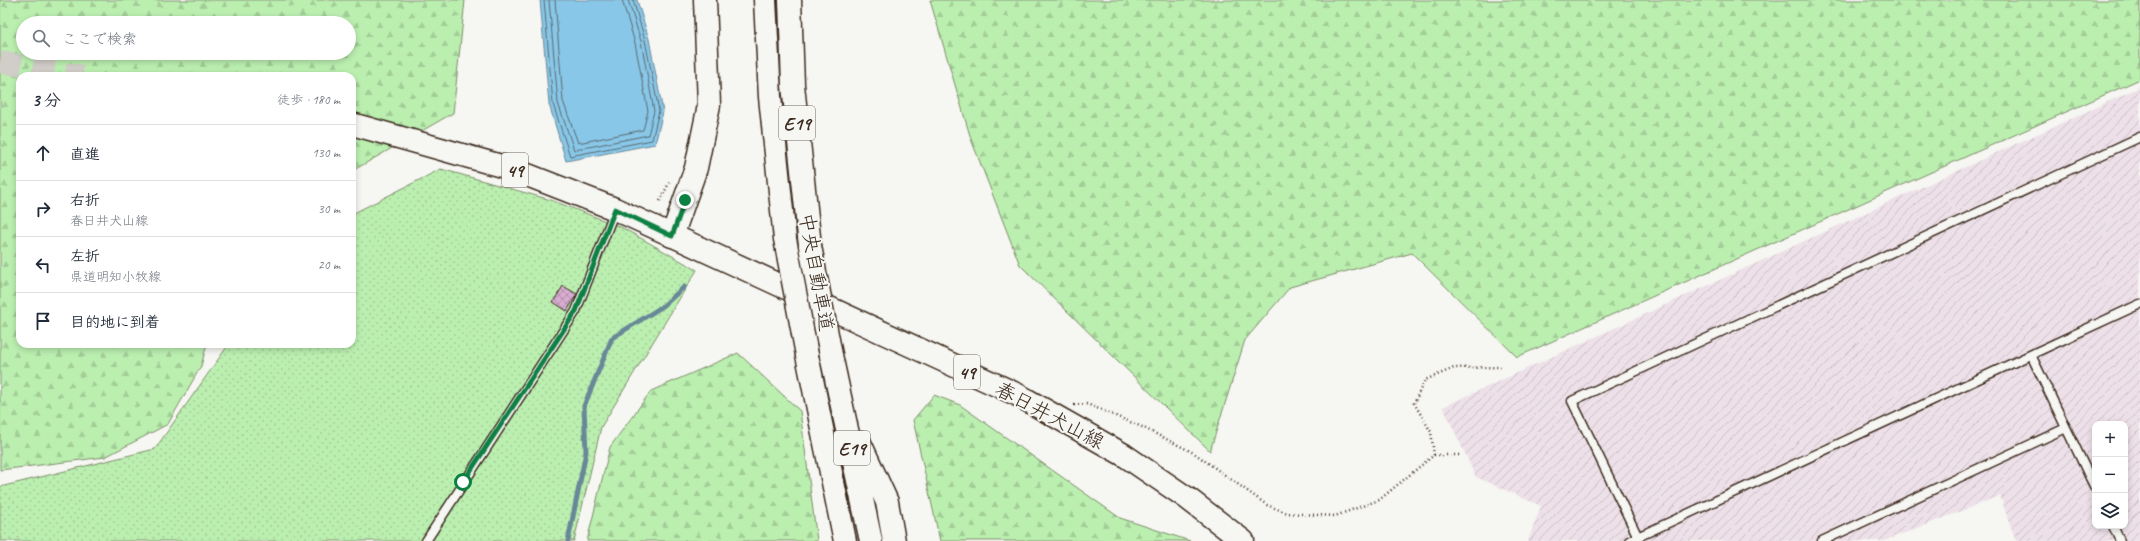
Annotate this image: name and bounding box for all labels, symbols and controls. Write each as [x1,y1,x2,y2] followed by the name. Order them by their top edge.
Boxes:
[16,16,356,60] search box
[30,27,52,49] icon: search
[62,30,137,49] text: ここで検索
[32,90,61,111] text: 3 分
[277,92,340,108] text: 徒歩 · 180 m
[779,106,815,140] road number: E19
[32,142,54,164] icon: ahead
[70,145,100,164] text: 直進
[312,145,340,161] text: 130 m
[502,153,528,187] road number: 49
[70,191,100,210] text: 右折
[676,191,694,209] route end
[32,198,54,220] icon: right
[318,201,340,217] text: 30 m
[794,211,839,333] street label: 中央自動車道
[70,213,148,229] text: 春日井犬山線
[70,247,100,266] text: 左折
[32,254,54,276] icon: left
[318,257,340,273] text: 20 m
[70,269,161,285] text: 県道明知小牧線
[32,310,54,332] icon: arrive
[70,313,160,332] text: 目的地に到着
[954,355,980,389] road number: 49
[991,376,1109,455] street label: 春日井犬山線
[2092,421,2128,529] map controls
[2092,421,2128,457] button: +
[834,431,870,465] road number: E19
[2092,457,2128,493] button: −
[454,473,472,491] route start
[2092,493,2128,529] button: layers

